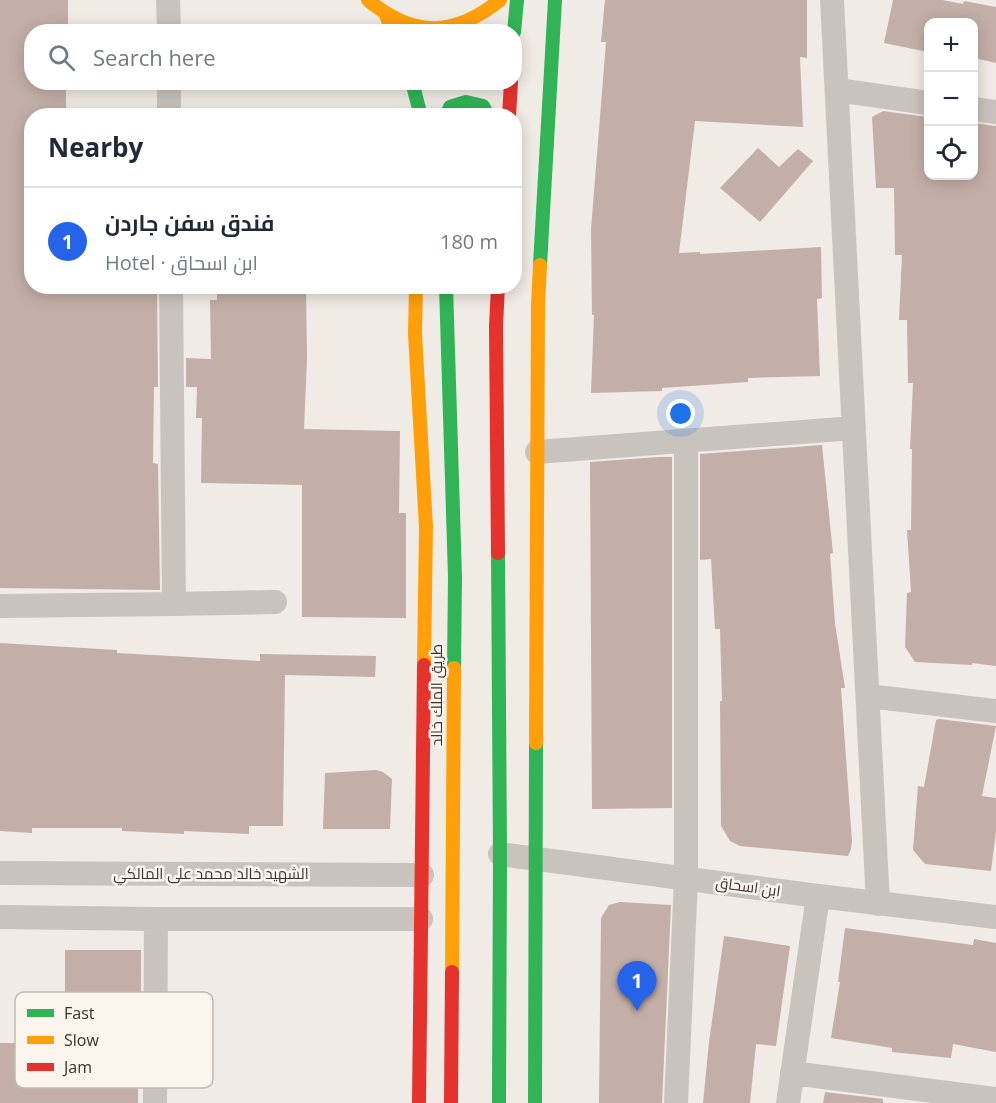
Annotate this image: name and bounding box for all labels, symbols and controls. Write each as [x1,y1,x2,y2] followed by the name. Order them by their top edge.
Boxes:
[924,18,978,180] map controls
[924,18,978,72] button: +
[24,24,522,90] search box
[45,41,78,74] icon: search
[93,42,216,72] text: Search here
[924,72,978,126] button: −
[924,126,978,180] button: locate
[48,129,143,165] text: Nearby
[105,207,274,237] text: فندق سفن جاردن
[62,228,73,255] text: 1
[440,228,498,255] text: 180 m
[105,249,258,276] text: Hotel · ابن اسحاق
[666,399,695,428] your location
[426,644,447,746] street label: طريق الملك خالد
[113,863,309,886] street label: الشهيد خالد محمد على المالكي
[714,872,782,901] street label: ابن اسحاق
[618,962,656,1011] pin: 1
[15,992,213,1088] legend
[64,1002,95,1024] text: Fast
[64,1029,99,1051] text: Slow
[62,1056,92,1078] text: Jam

